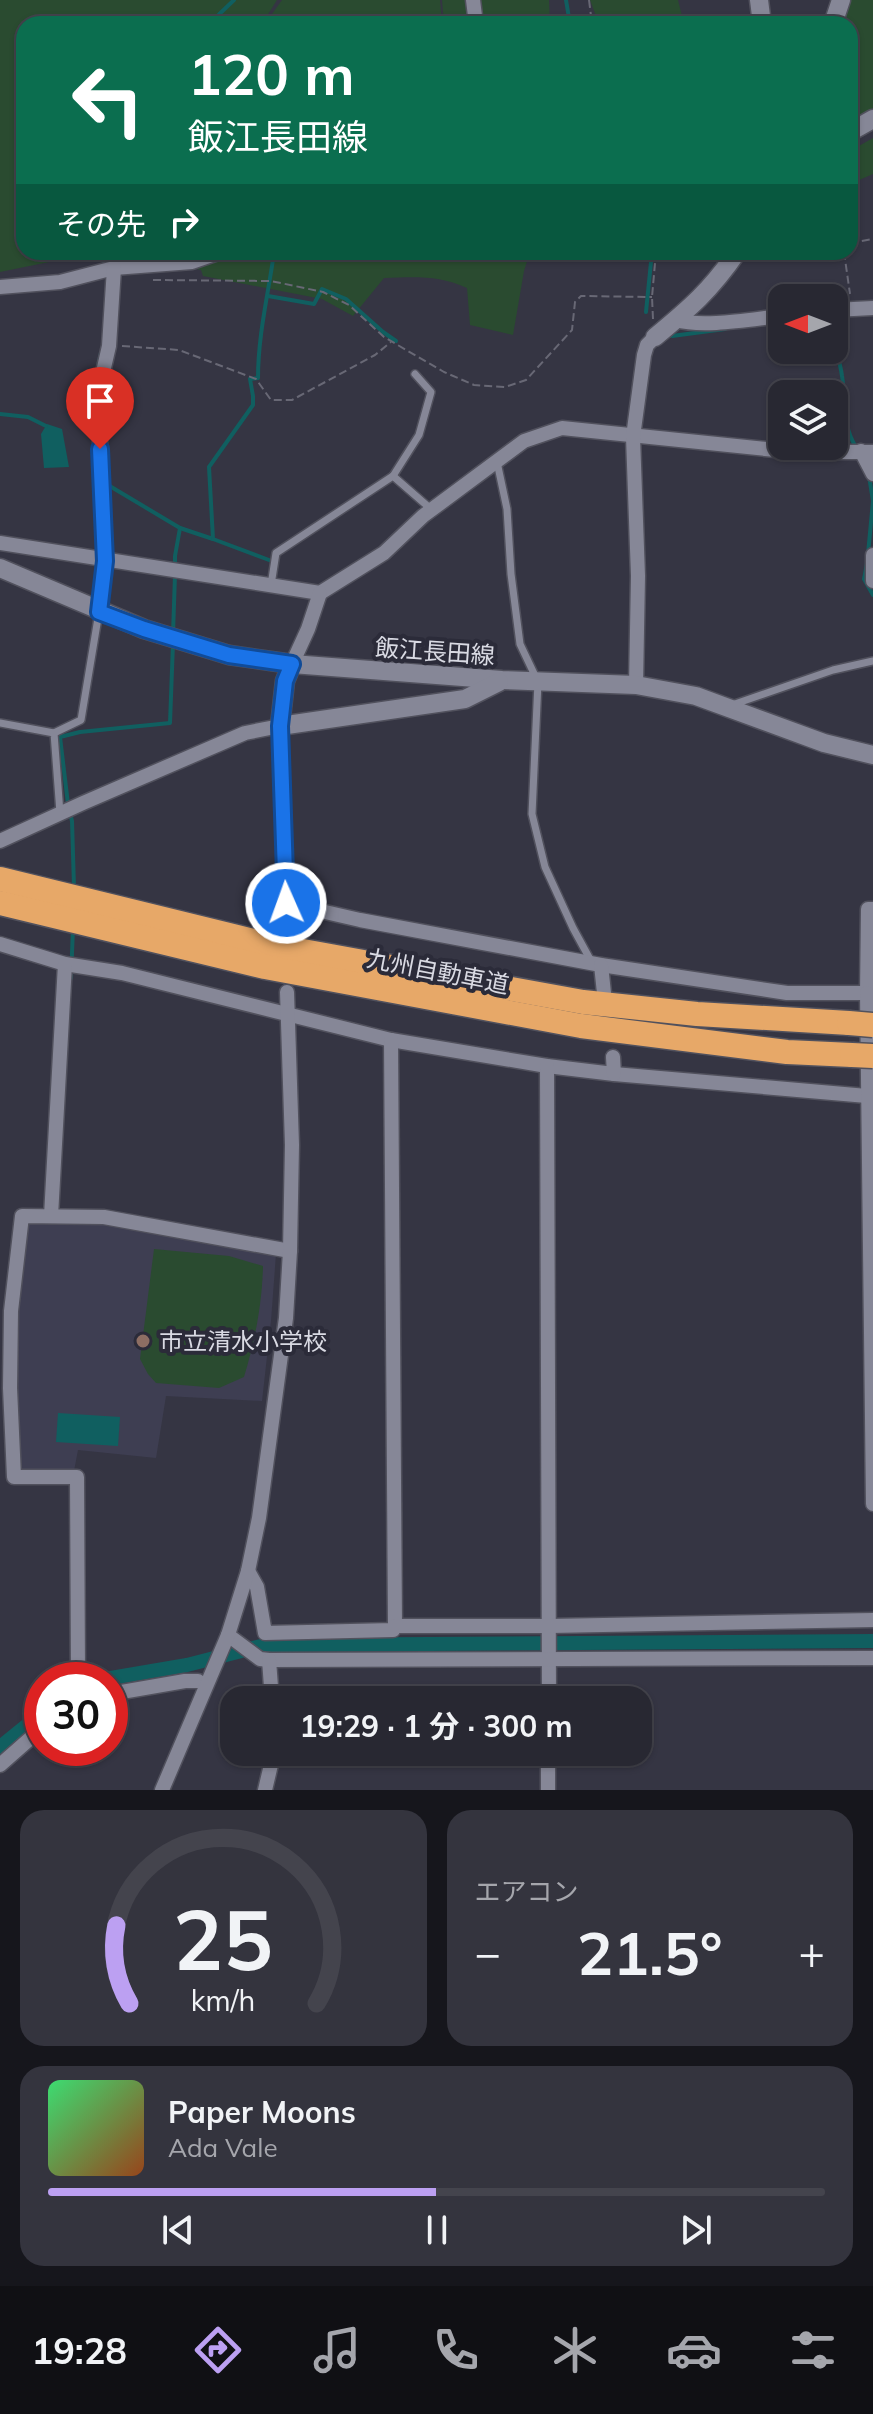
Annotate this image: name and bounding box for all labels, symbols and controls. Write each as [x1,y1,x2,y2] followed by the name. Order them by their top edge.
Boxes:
[188,39,355,109] text: 120 m
[56,48,160,152] icon: left
[188,114,368,159] text: 飯江長田線
[162,200,206,244] icon: right
[56,205,146,243] text: その先
[768,284,848,364] north arrow
[768,284,848,460] map controls
[66,367,134,449] pin
[78,379,122,423] icon: arrive
[768,380,848,460] button: layers
[374,632,496,670] street label: 飯江長田線
[244,861,328,945] position arrow
[364,943,512,999] street label: 九州自動車道
[159,1326,327,1356] place label: 市立清水小学校
[134,1332,152,1350] marker: 市立清水小学校
[24,1662,128,1766] speed limit sign: 30
[300,1707,572,1745] text: 19:29 · 1 分 · 300 m
[475,1875,579,1908] text: エアコン
[173,1886,273,1991] text: 25
[577,1915,723,1990] text: 21.5°
[475,1925,501,1980] text: −
[799,1925,825,1980] text: +
[191,1982,256,2018] text: km/h
[168,2093,356,2131] text: Paper Moons
[168,2131,278,2164] text: Ada Vale
[156,2208,200,2252] icon: previous
[415,2208,459,2252] icon: pause
[674,2208,718,2252] icon: next
[190,2322,246,2378] icon: directions
[309,2322,365,2378] icon: music
[428,2322,484,2378] icon: phone
[547,2322,603,2378] icon: climate
[666,2322,722,2378] icon: car
[785,2322,841,2378] icon: filters
[32,2328,127,2373] text: 19:28

